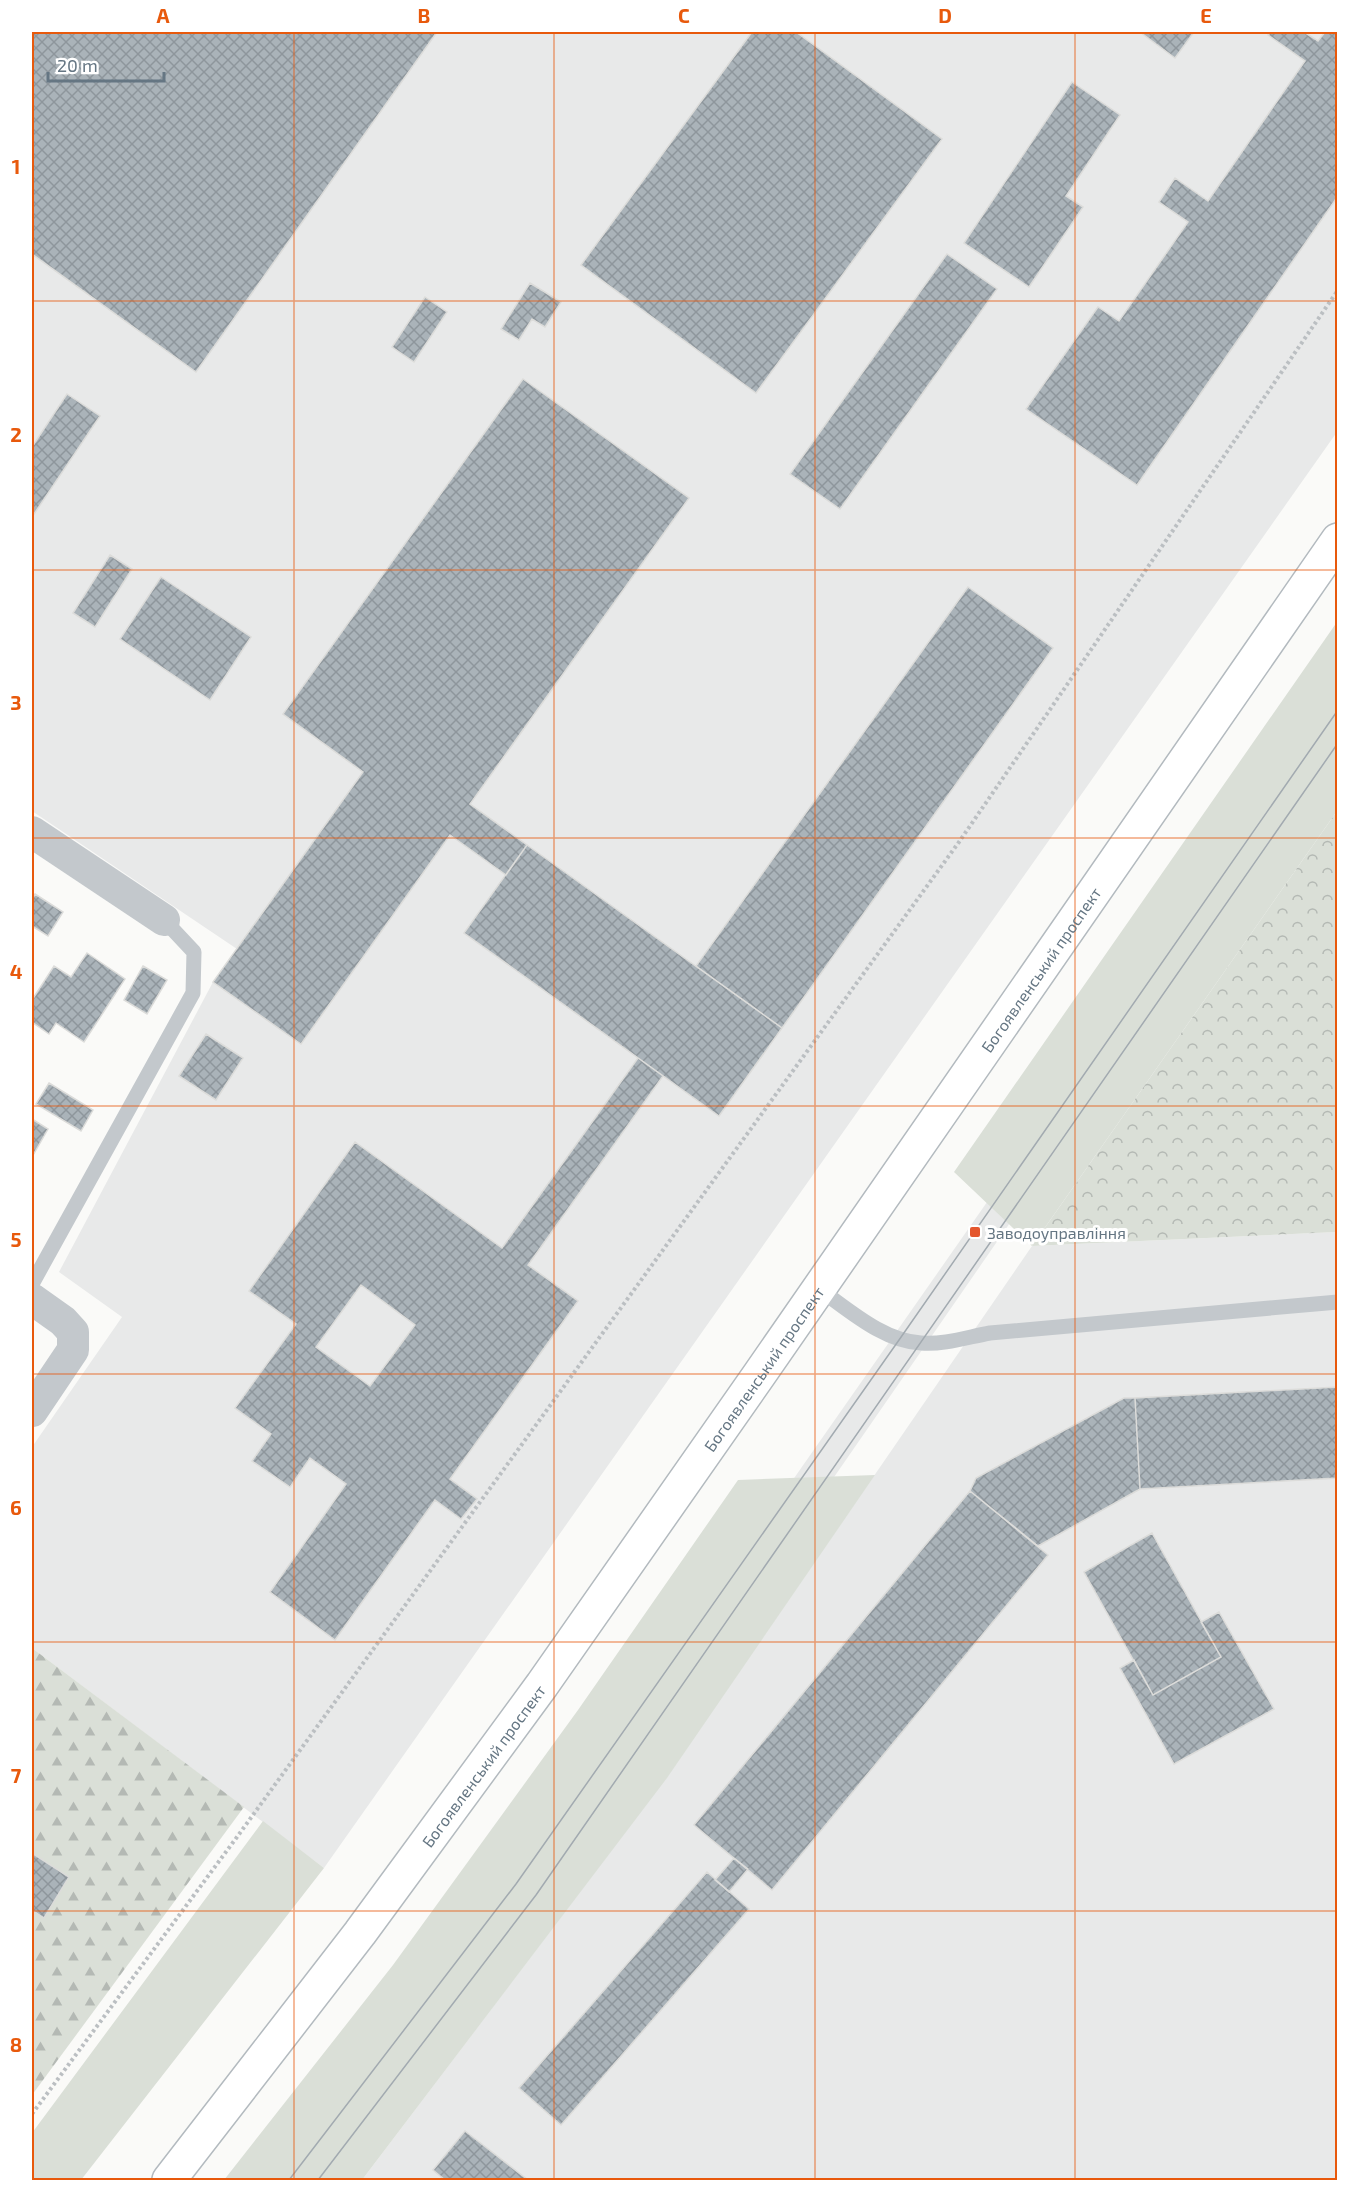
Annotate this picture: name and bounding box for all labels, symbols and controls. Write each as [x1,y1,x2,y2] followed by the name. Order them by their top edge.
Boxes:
[156,3,170,27] text: A
[418,3,430,27] text: B
[678,3,690,27] text: C
[938,3,952,27] text: D
[1200,3,1212,27] text: E
[48,45,164,83] scale bar
[57,54,98,76] text: 20 m
[12,154,20,178] text: 1
[10,422,22,446] text: 2
[10,690,22,714] text: 3
[977,883,1104,1055] street label: Богоявленський проспект
[10,959,23,983] text: 4
[987,1223,1126,1243] place label: Заводоуправління
[968,1225,982,1239] marker: Заводоуправління
[10,1227,22,1251] text: 5
[699,1282,827,1455] street label: Богоявленський проспект
[10,1495,22,1519] text: 6
[417,1681,549,1850] street label: Богоявленський проспект
[11,1763,22,1787] text: 7
[10,2032,22,2056] text: 8

